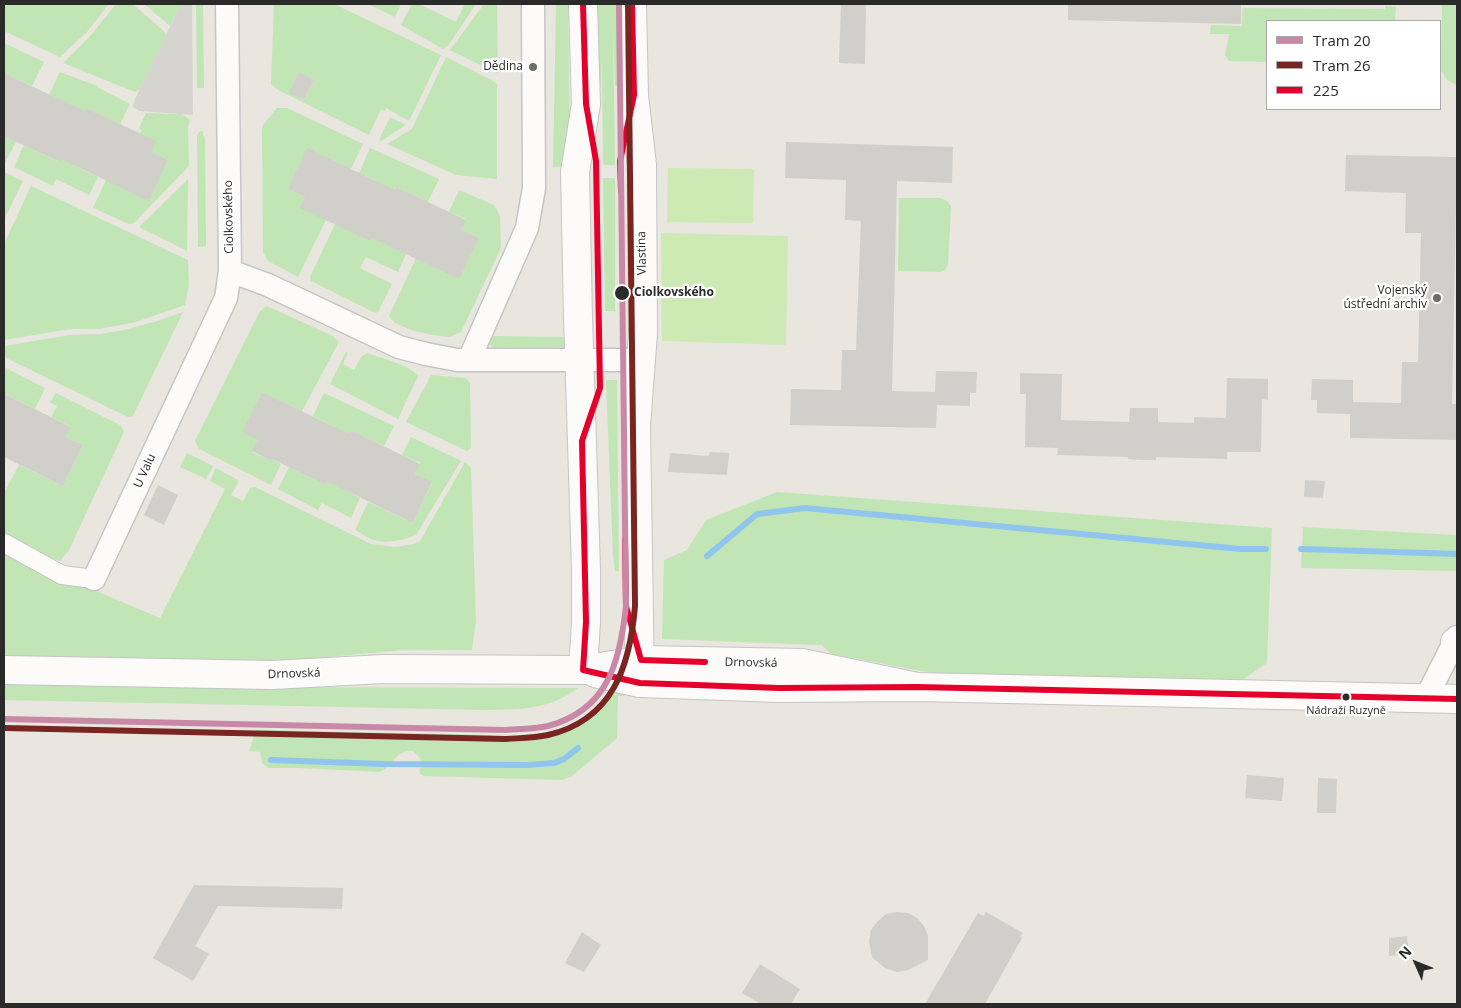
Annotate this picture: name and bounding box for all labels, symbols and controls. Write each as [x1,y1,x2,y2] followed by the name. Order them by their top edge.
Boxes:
[1266,20,1441,110] legend
[1313,30,1371,50] text: Tram 20
[1313,55,1371,75] text: Tram 26
[483,60,523,74] place label: Dědina
[527,61,539,73] marker: Dědina
[1313,80,1339,100] text: 225
[221,180,237,254] street label: Ciolkovského
[634,231,650,275] street label: Vlastina
[613,284,631,302] marker: Ciolkovského
[1343,284,1427,312] place label: Vojenský ústřední archiv
[634,286,714,300] place label: Ciolkovského
[1431,292,1443,304] marker: Vojenský ústřední archiv
[131,452,159,490] street label: U Valu
[724,655,778,671] street label: Drnovská
[267,666,321,682] street label: Drnovská
[1341,692,1351,702] marker: Nádraží Ruzyně
[1306,704,1386,718] place label: Nádraží Ruzyně
[1391,938,1441,988] north arrow
[1394,942,1416,963] text: N

